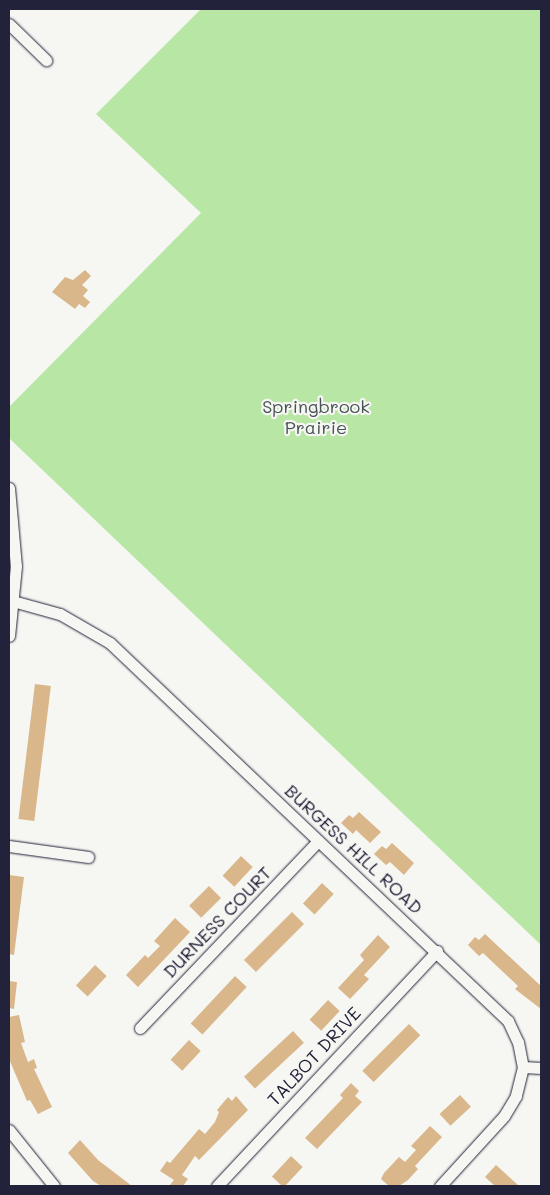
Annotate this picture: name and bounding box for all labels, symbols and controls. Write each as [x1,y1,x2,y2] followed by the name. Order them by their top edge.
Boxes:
[262,396,370,438] park label: Springbrook Prairie
[281,780,427,918] street label: BURGESS HILL ROAD
[158,862,276,982] street label: DURNESS COURT
[263,1002,365,1110] street label: TALBOT DRIVE

